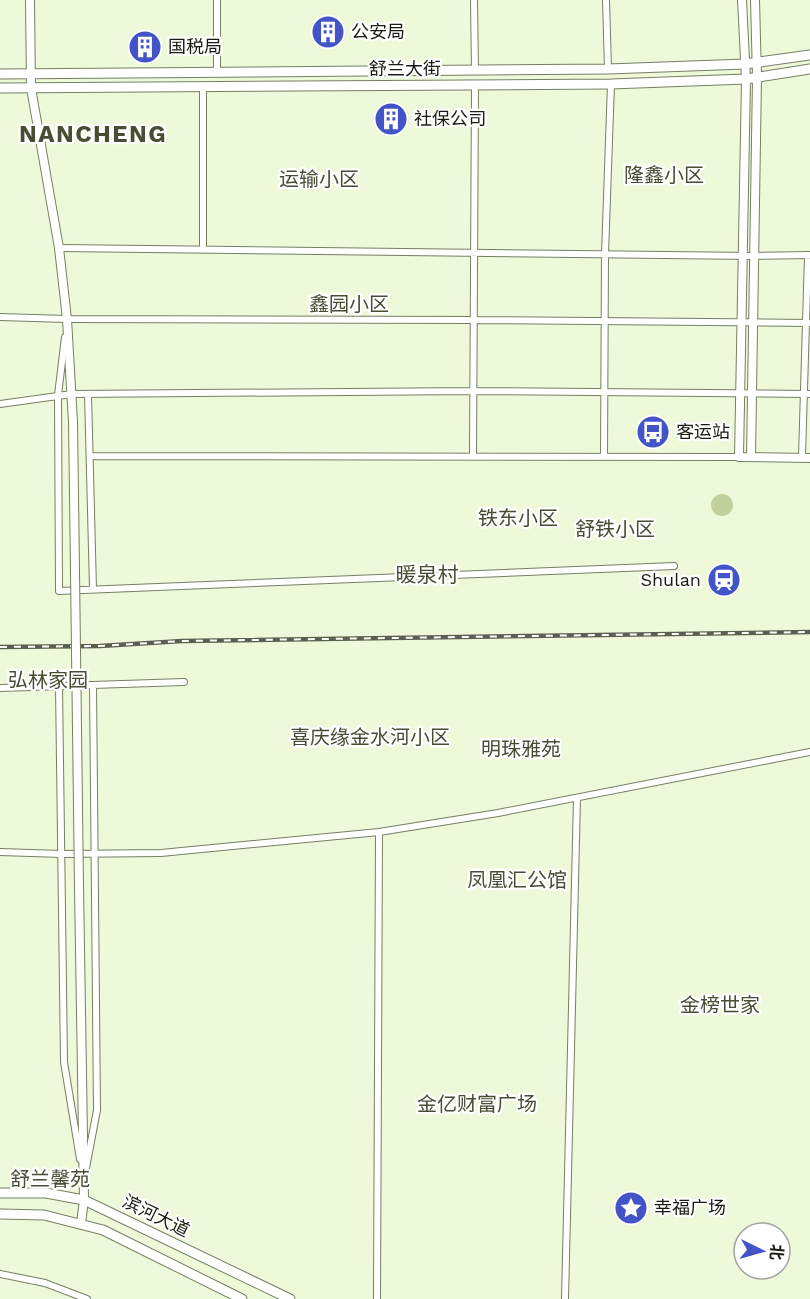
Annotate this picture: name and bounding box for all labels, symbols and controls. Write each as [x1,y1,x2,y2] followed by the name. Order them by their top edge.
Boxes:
[310,14,346,50] building icon: 公安局
[351,21,405,42] place label: 公安局
[127,29,163,65] building icon: 国税局
[168,36,222,57] place label: 国税局
[369,58,441,79] street label: 舒兰大街
[373,101,409,137] building icon: 社保公司
[414,108,486,129] place label: 社保公司
[19,120,167,148] district label: NANCHENG
[624,163,704,187] district label: 隆鑫小区
[279,167,359,191] district label: 运输小区
[309,292,389,316] district label: 鑫园小区
[635,414,671,450] bus stop icon: 客运站
[676,421,730,442] place label: 客运站
[478,506,558,530] district label: 铁东小区
[575,517,655,541] district label: 舒铁小区
[396,562,459,587] district label: 暖泉村
[706,562,742,598] station icon: Shulan
[640,569,701,590] place label: Shulan
[8,668,88,692] district label: 弘林家园
[290,725,450,749] district label: 喜庆缘金水河小区
[481,737,561,761] district label: 明珠雅苑
[467,868,567,892] district label: 凤凰汇公馆
[680,993,760,1017] district label: 金榜世家
[417,1092,537,1116] district label: 金亿财富广场
[10,1167,90,1191] district label: 舒兰馨苑
[119,1190,193,1241] street label: 滨河大道
[613,1190,649,1226] place icon: 幸福广场
[654,1197,726,1218] place label: 幸福广场
[732,1221,792,1281] north arrow
[766,1243,787,1261] text: 北

